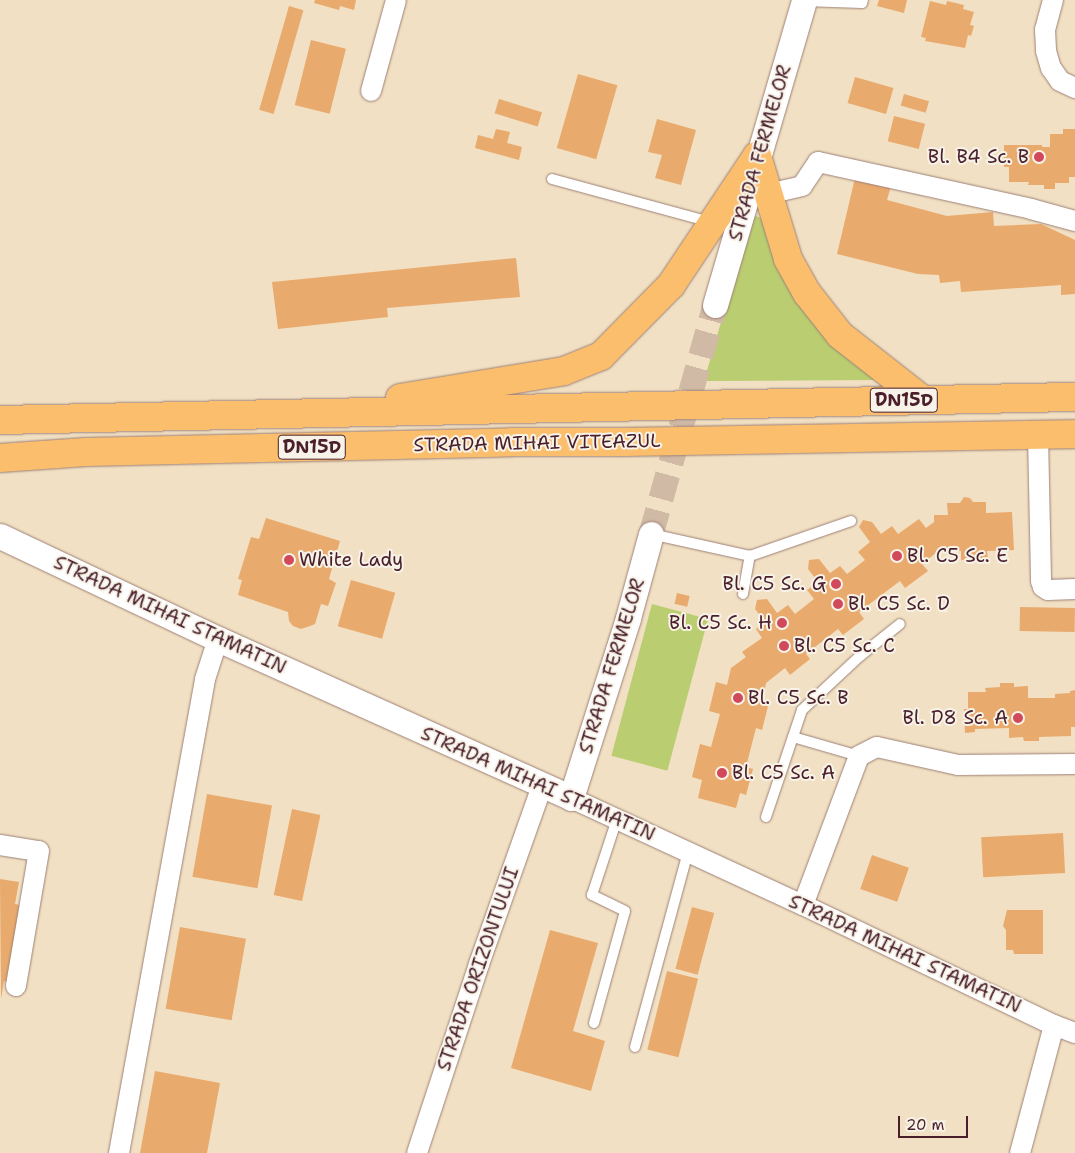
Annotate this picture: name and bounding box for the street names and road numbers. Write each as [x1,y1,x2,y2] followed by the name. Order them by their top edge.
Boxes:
[724,62,796,244] street label: STRADA FERMELOR
[869,384,939,416] road number: DN15D
[413,429,661,457] street label: STRADA MIHAI VITEAZUL
[277,432,347,462] road number: DN15D
[50,551,290,679] street label: STRADA MIHAI STAMATIN
[574,576,650,756] street label: STRADA FERMELOR
[417,722,659,846] street label: STRADA MIHAI STAMATIN
[432,864,524,1074] street label: STRADA ORIZONTULUI
[785,890,1025,1018] street label: STRADA MIHAI STAMATIN

